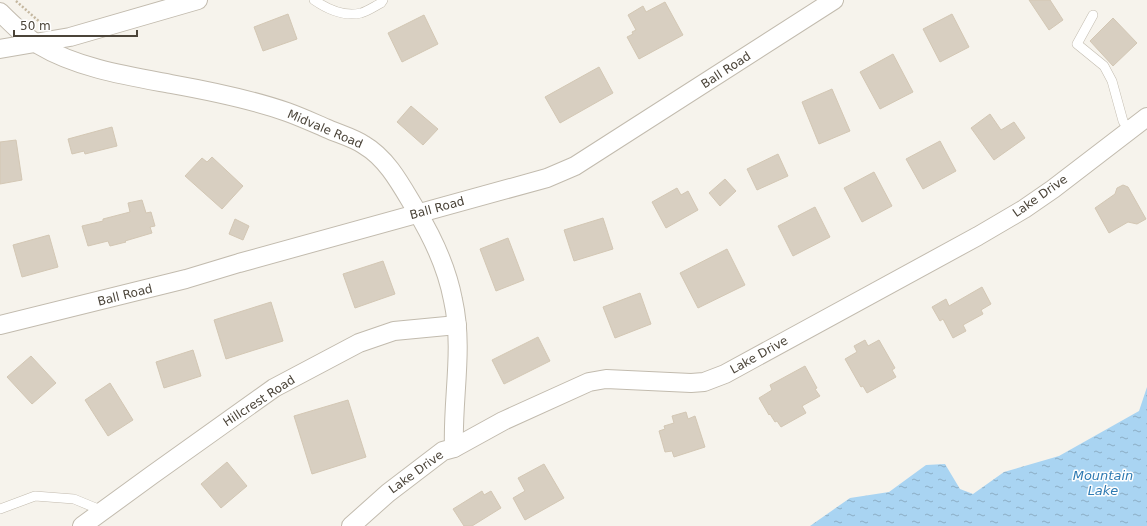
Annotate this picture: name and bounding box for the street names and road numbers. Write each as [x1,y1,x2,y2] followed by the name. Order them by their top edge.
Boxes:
[699,49,753,91] street label: Ball Road
[285,107,365,151] street label: Midvale Road
[1010,172,1070,220] street label: Lake Drive
[408,194,466,222] street label: Ball Road
[96,281,154,309] street label: Ball Road
[728,333,790,377] street label: Lake Drive
[221,373,297,429] street label: Hillcrest Road
[386,448,446,496] street label: Lake Drive

